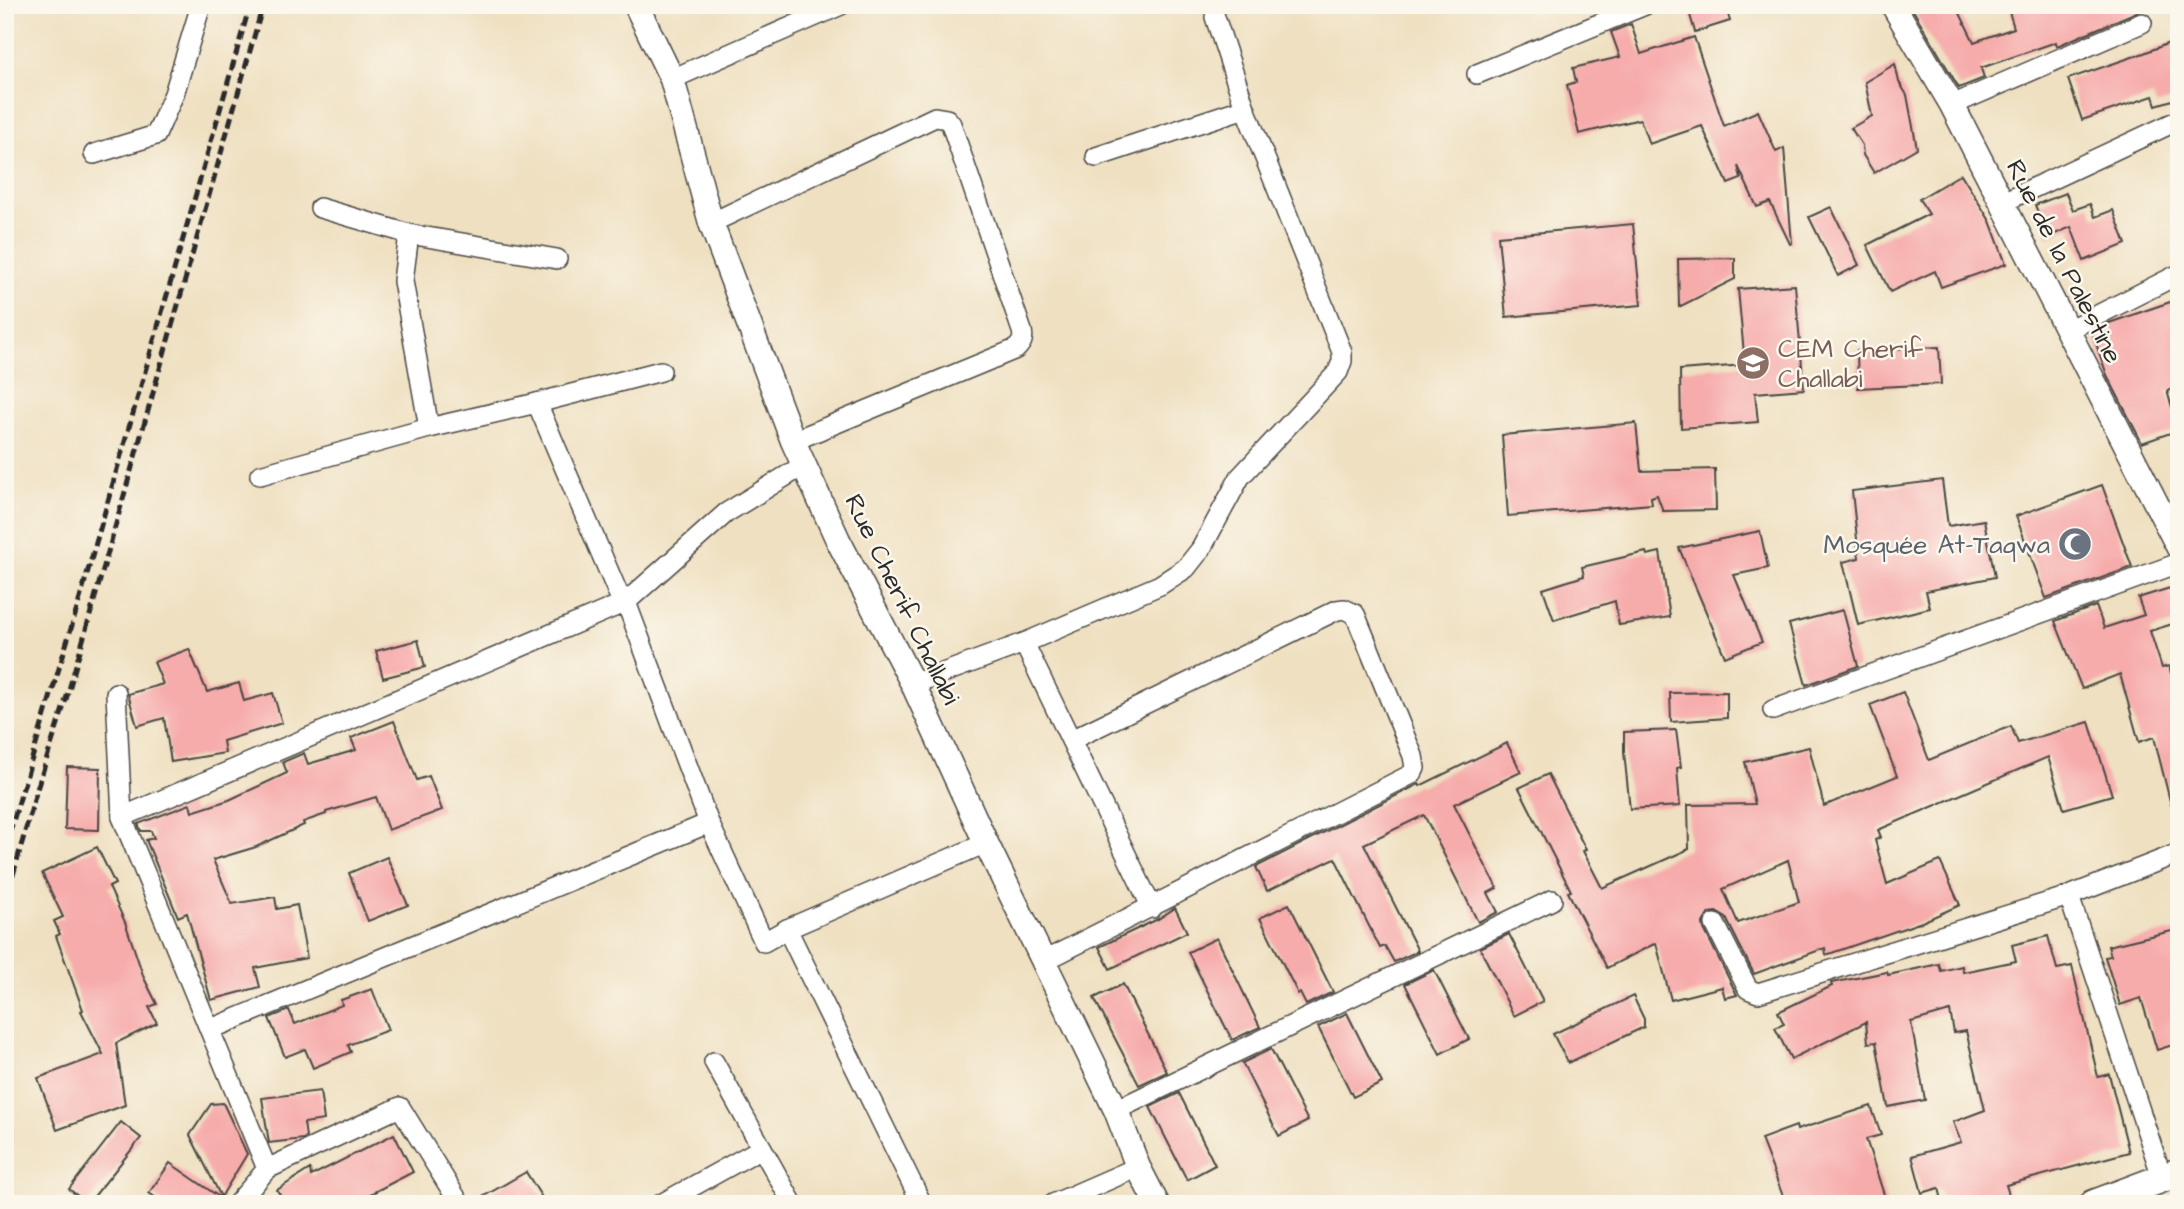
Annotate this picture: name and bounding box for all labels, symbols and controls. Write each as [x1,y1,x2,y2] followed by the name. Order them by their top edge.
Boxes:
[1997,153,2131,370] street label: Rue de la Palestine
[1778,331,1923,397] place label: CEM Cherif Challabi
[1734,344,1772,382] school or university icon: CEM Cherif Challabi
[835,488,969,711] street label: Rue Cherif Challabi
[2056,525,2094,563] mosque icon: Mosquée At-Taqwa
[1823,527,2050,563] place label: Mosquée At-Taqwa

